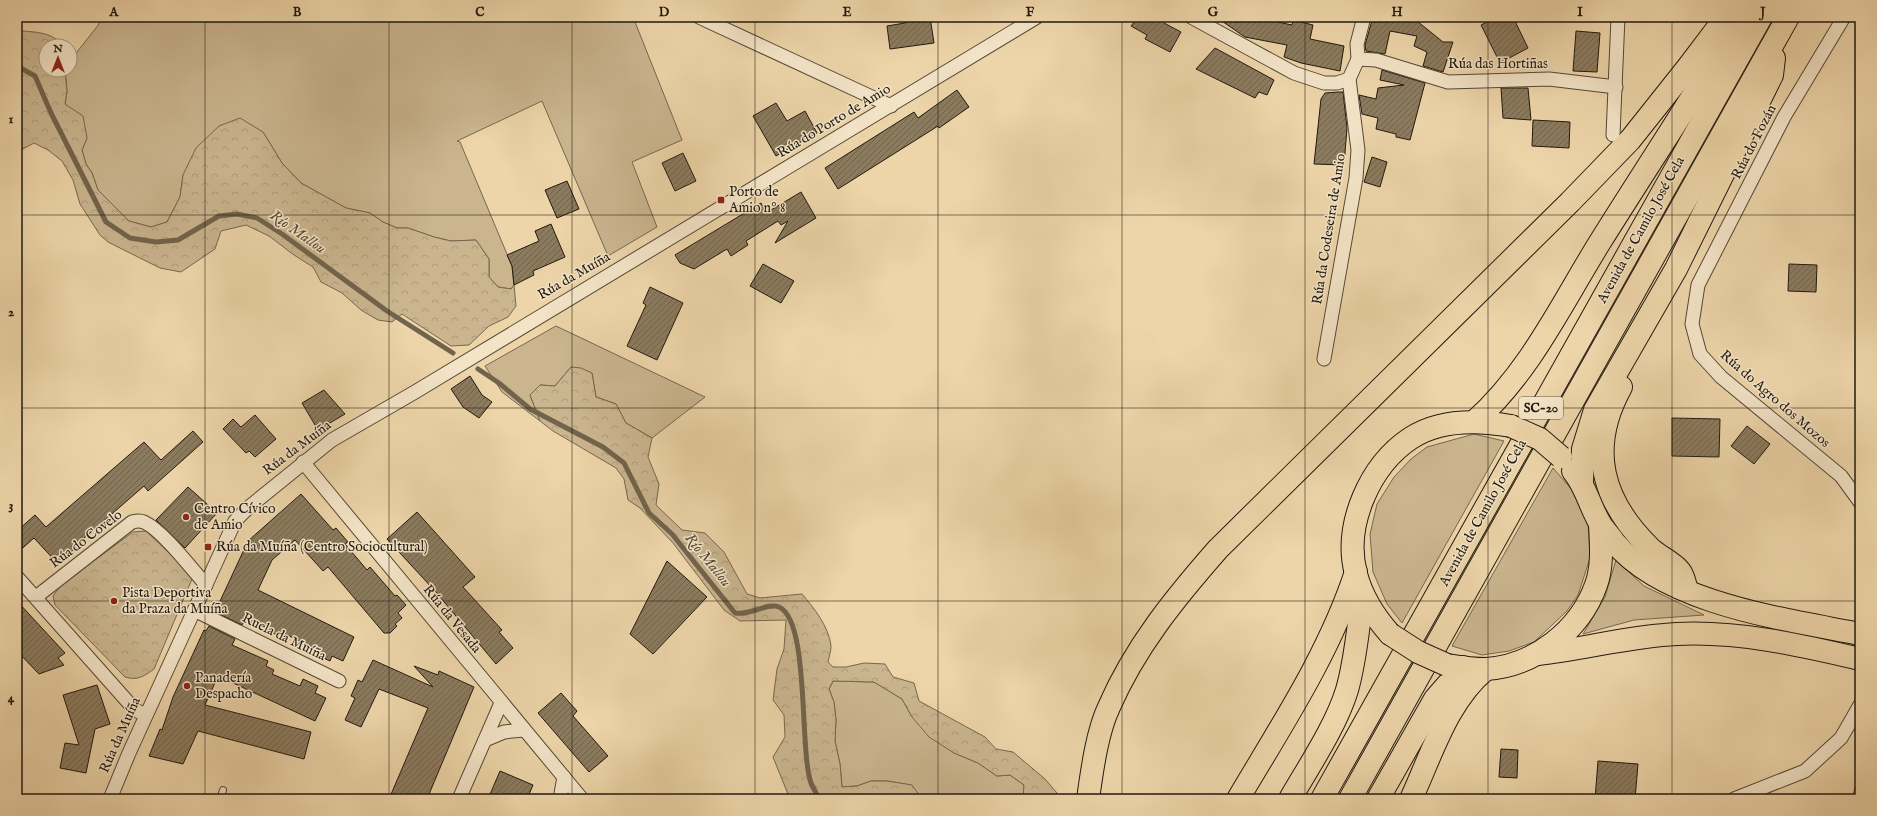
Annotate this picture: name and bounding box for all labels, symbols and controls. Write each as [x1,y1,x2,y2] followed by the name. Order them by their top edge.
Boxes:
[109,4,120,21] text: A
[293,4,302,21] text: B
[475,4,485,21] text: C
[659,4,670,21] text: D
[842,4,852,21] text: E
[1026,4,1035,21] text: F
[1208,4,1219,21] text: G
[1391,4,1403,21] text: H
[1577,4,1583,21] text: I
[1758,4,1766,21] text: J
[38,38,78,78] north arrow
[52,42,63,56] text: N
[1448,55,1548,73] street label: Rúa das Hortiñas
[774,80,894,162] street label: Rúa do Porto de Amio
[1728,101,1781,182] street label: Rúa do Fozán
[9,111,14,128] text: 1
[1308,152,1350,306] street label: Rúa da Codeseira de Amio
[1593,153,1689,307] street label: Avenida de Camilo José Cela
[728,183,786,217] place label: Porto de Amio nº 8
[716,195,726,205] marker: Porto de Amio nº 8
[266,206,330,258] water label: Río Mallou
[534,247,614,304] street label: Rúa da Muíña
[8,304,14,321] text: 2
[1716,346,1834,452] street label: Rúa do Agro dos Mozos
[1519,397,1563,419] road number: SC-20
[259,416,336,480] street label: Rúa da Muíña
[1435,436,1531,590] street label: Avenida de Camilo José Cela
[9,497,14,514] text: 3
[194,500,276,534] place label: Centro Cívico de Amio
[46,506,126,572] street label: Rúa do Covelo
[181,512,191,522] marker: Centro Cívico de Amio
[681,529,736,591] water label: Río Mallou
[216,538,428,556] place label: Rúa da Muíña (Centro Sociocultural)
[203,542,213,552] marker: Rúa da Muíña (Centro Sociocultural)
[419,581,486,658] street label: Rúa da Vesada
[122,584,228,618] place label: Pista Deportiva da Praza da Muíña
[109,596,119,606] marker: Pista Deportiva da Praza da Muíña
[239,609,330,666] street label: Ruela da Muíña
[195,669,253,703] place label: Panadería Despacho
[182,681,192,691] marker: Panadería Despacho
[8,690,15,707] text: 4
[95,693,145,776] street label: Rúa da Muíña

